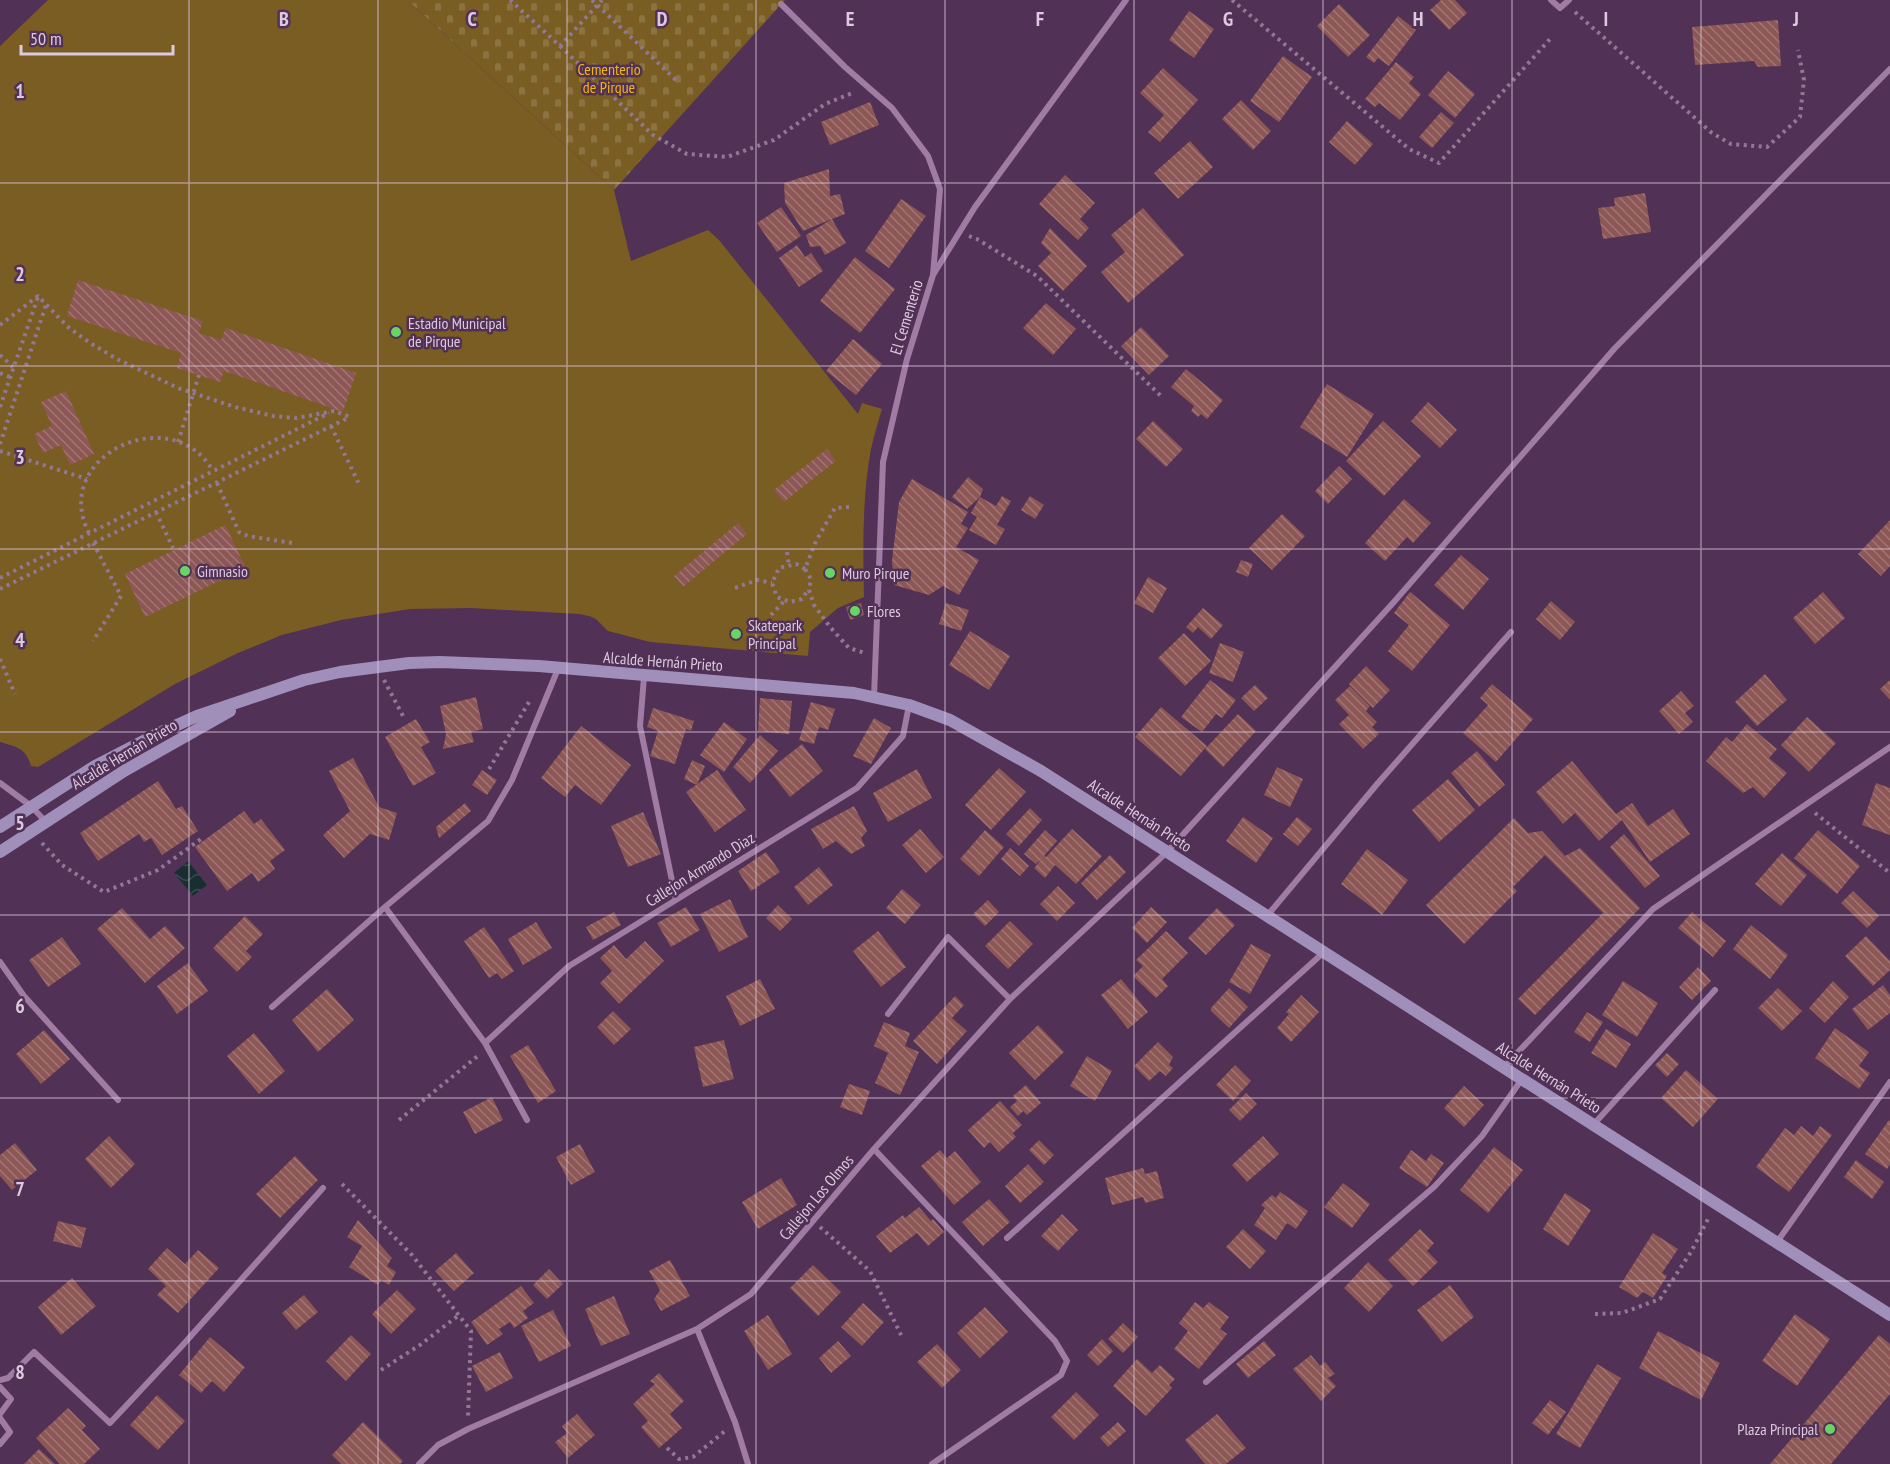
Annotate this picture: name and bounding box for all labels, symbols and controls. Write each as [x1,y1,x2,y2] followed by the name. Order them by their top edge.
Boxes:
[279,6,289,32] text: B
[467,6,477,32] text: C
[657,6,668,32] text: D
[846,6,854,32] text: E
[1036,6,1044,32] text: F
[1223,6,1233,32] text: G
[1413,6,1423,32] text: H
[1604,6,1608,32] text: I
[1792,6,1799,32] text: J
[21,18,172,56] scale bar
[30,27,62,50] text: 50 m
[577,59,641,97] park label: Cementerio de Pirque
[15,78,25,104] text: 1
[15,261,25,287] text: 2
[885,277,927,357] street label: El Cementerio
[408,313,506,351] place label: Estadio Municipal de Pirque
[389,325,403,339] marker: Estadio Municipal de Pirque
[15,444,25,470] text: 3
[197,561,248,581] place label: Gimnasio
[842,563,909,583] place label: Muro Pirque
[178,564,192,578] marker: Gimnasio
[823,566,837,580] marker: Muro Pirque
[867,601,901,621] place label: Flores
[848,604,862,618] marker: Flores
[748,615,803,653] place label: Skatepark Principal
[15,627,25,653] text: 4
[729,627,743,641] marker: Skatepark Principal
[603,647,724,675] street label: Alcalde Hernán Prieto
[67,715,181,793] street label: Alcalde Hernán Prieto
[1084,774,1196,856] street label: Alcalde Hernán Prieto
[15,810,25,836] text: 5
[642,827,758,911] street label: Callejon Armando Diaz
[15,993,25,1019] text: 6
[1493,1037,1605,1117] street label: Alcalde Hernán Prieto
[775,1150,857,1244] street label: Callejon Los Olmos
[15,1176,25,1202] text: 7
[15,1359,25,1385] text: 8
[1737,1419,1818,1439] place label: Plaza Principal
[1823,1422,1837,1436] marker: Plaza Principal

